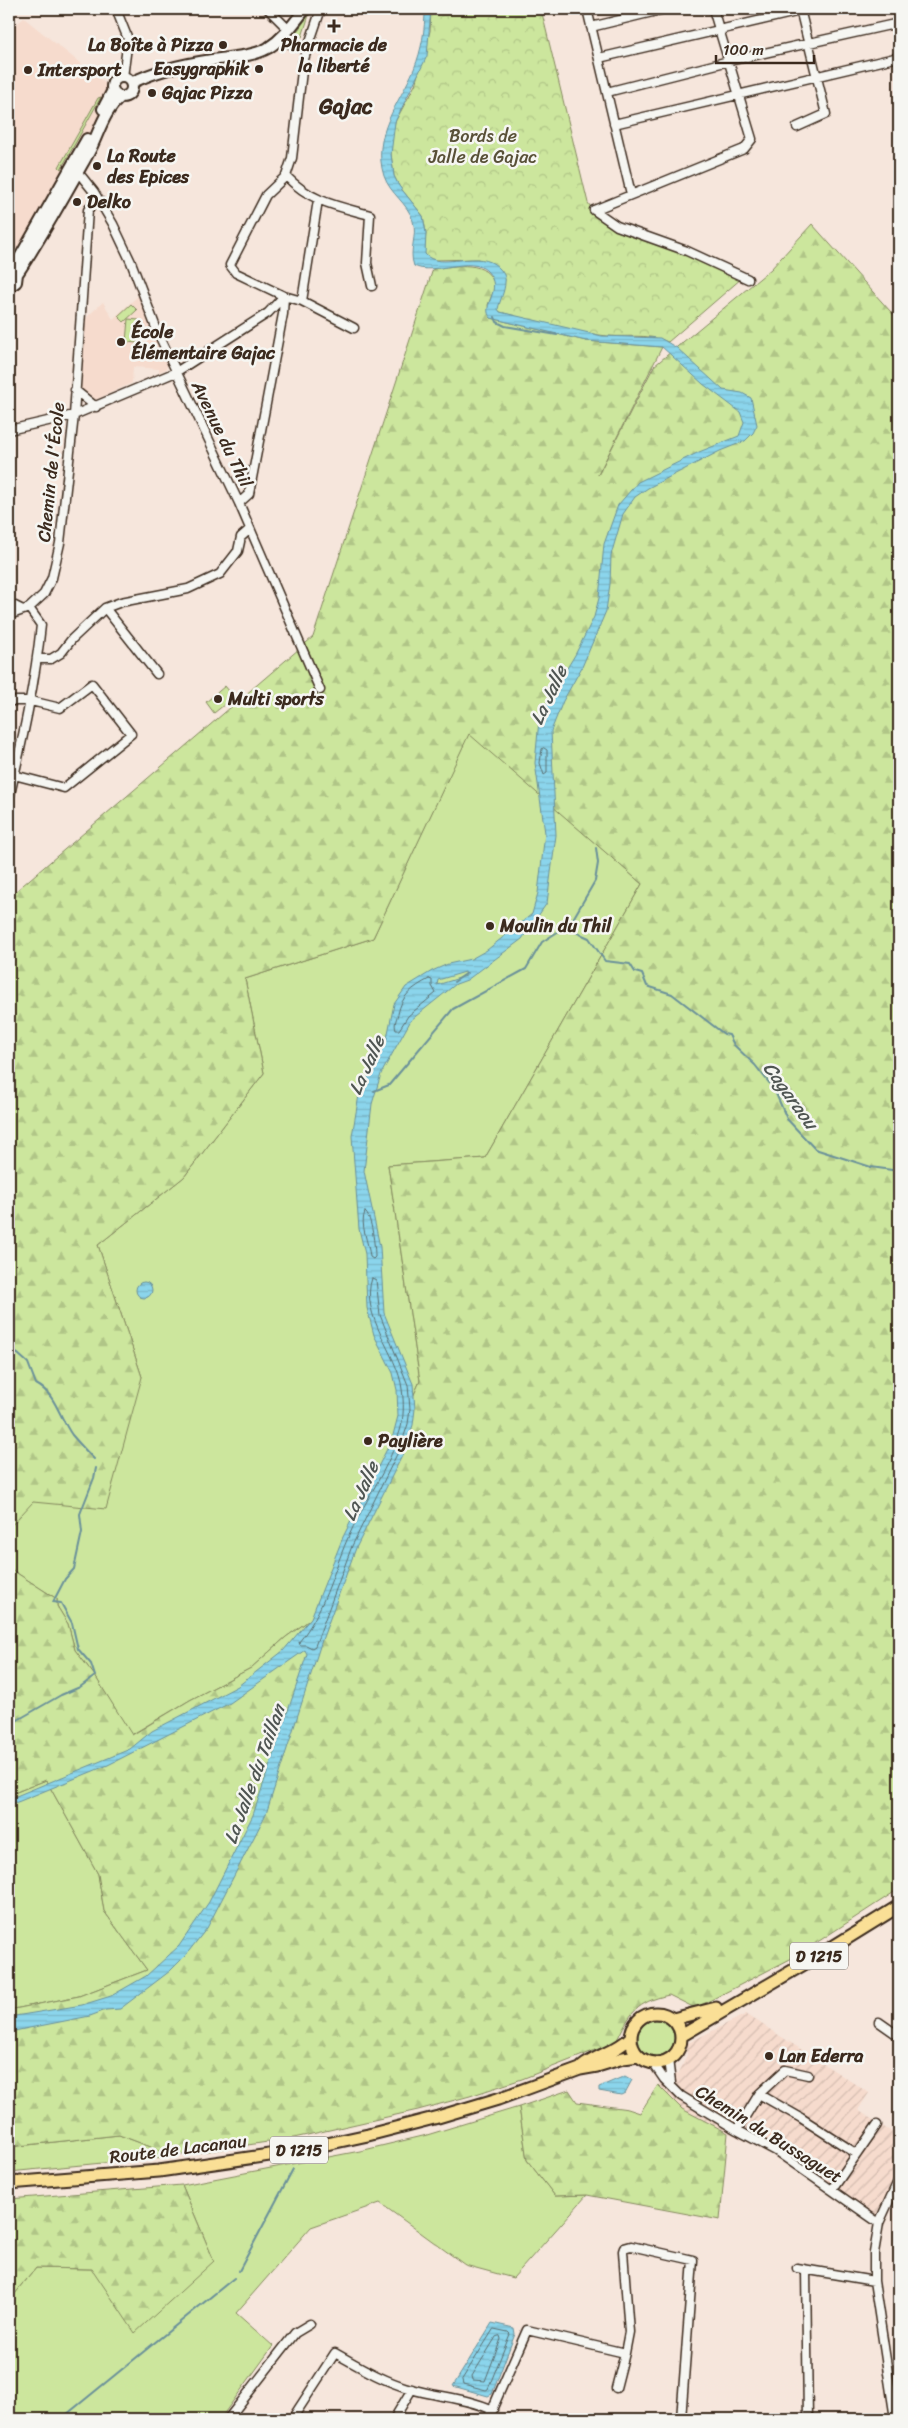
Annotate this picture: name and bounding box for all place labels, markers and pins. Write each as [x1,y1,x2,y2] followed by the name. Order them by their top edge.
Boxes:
[328,20,340,32] marker: Pharmacie de la liberté
[88,29,214,61] place label: La Boîte à Pizza
[281,29,388,82] place label: Pharmacie de la liberté
[217,39,229,51] marker: La Boîte à Pizza
[153,53,249,85] place label: Easygraphik
[37,54,122,86] place label: Intersport
[253,63,265,75] marker: Easygraphik
[22,64,34,76] marker: Intersport
[161,77,252,109] place label: Gajac Pizza
[146,87,158,99] marker: Gajac Pizza
[107,140,190,193] place label: La Route des Epices
[91,160,103,172] marker: La Route des Epices
[87,186,132,218] place label: Delko
[71,196,83,208] marker: Delko
[131,316,276,369] place label: École Élémentaire Gajac
[115,336,127,348] marker: École Élémentaire Gajac
[227,683,324,715] place label: Multi sports
[212,693,224,705] marker: Multi sports
[499,910,612,942] place label: Moulin du Thil
[484,920,496,932] marker: Moulin du Thil
[378,1425,443,1457] place label: Paylière
[362,1435,374,1447] marker: Paylière
[779,2040,864,2072] place label: Lan Ederra
[763,2050,775,2062] marker: Lan Ederra

